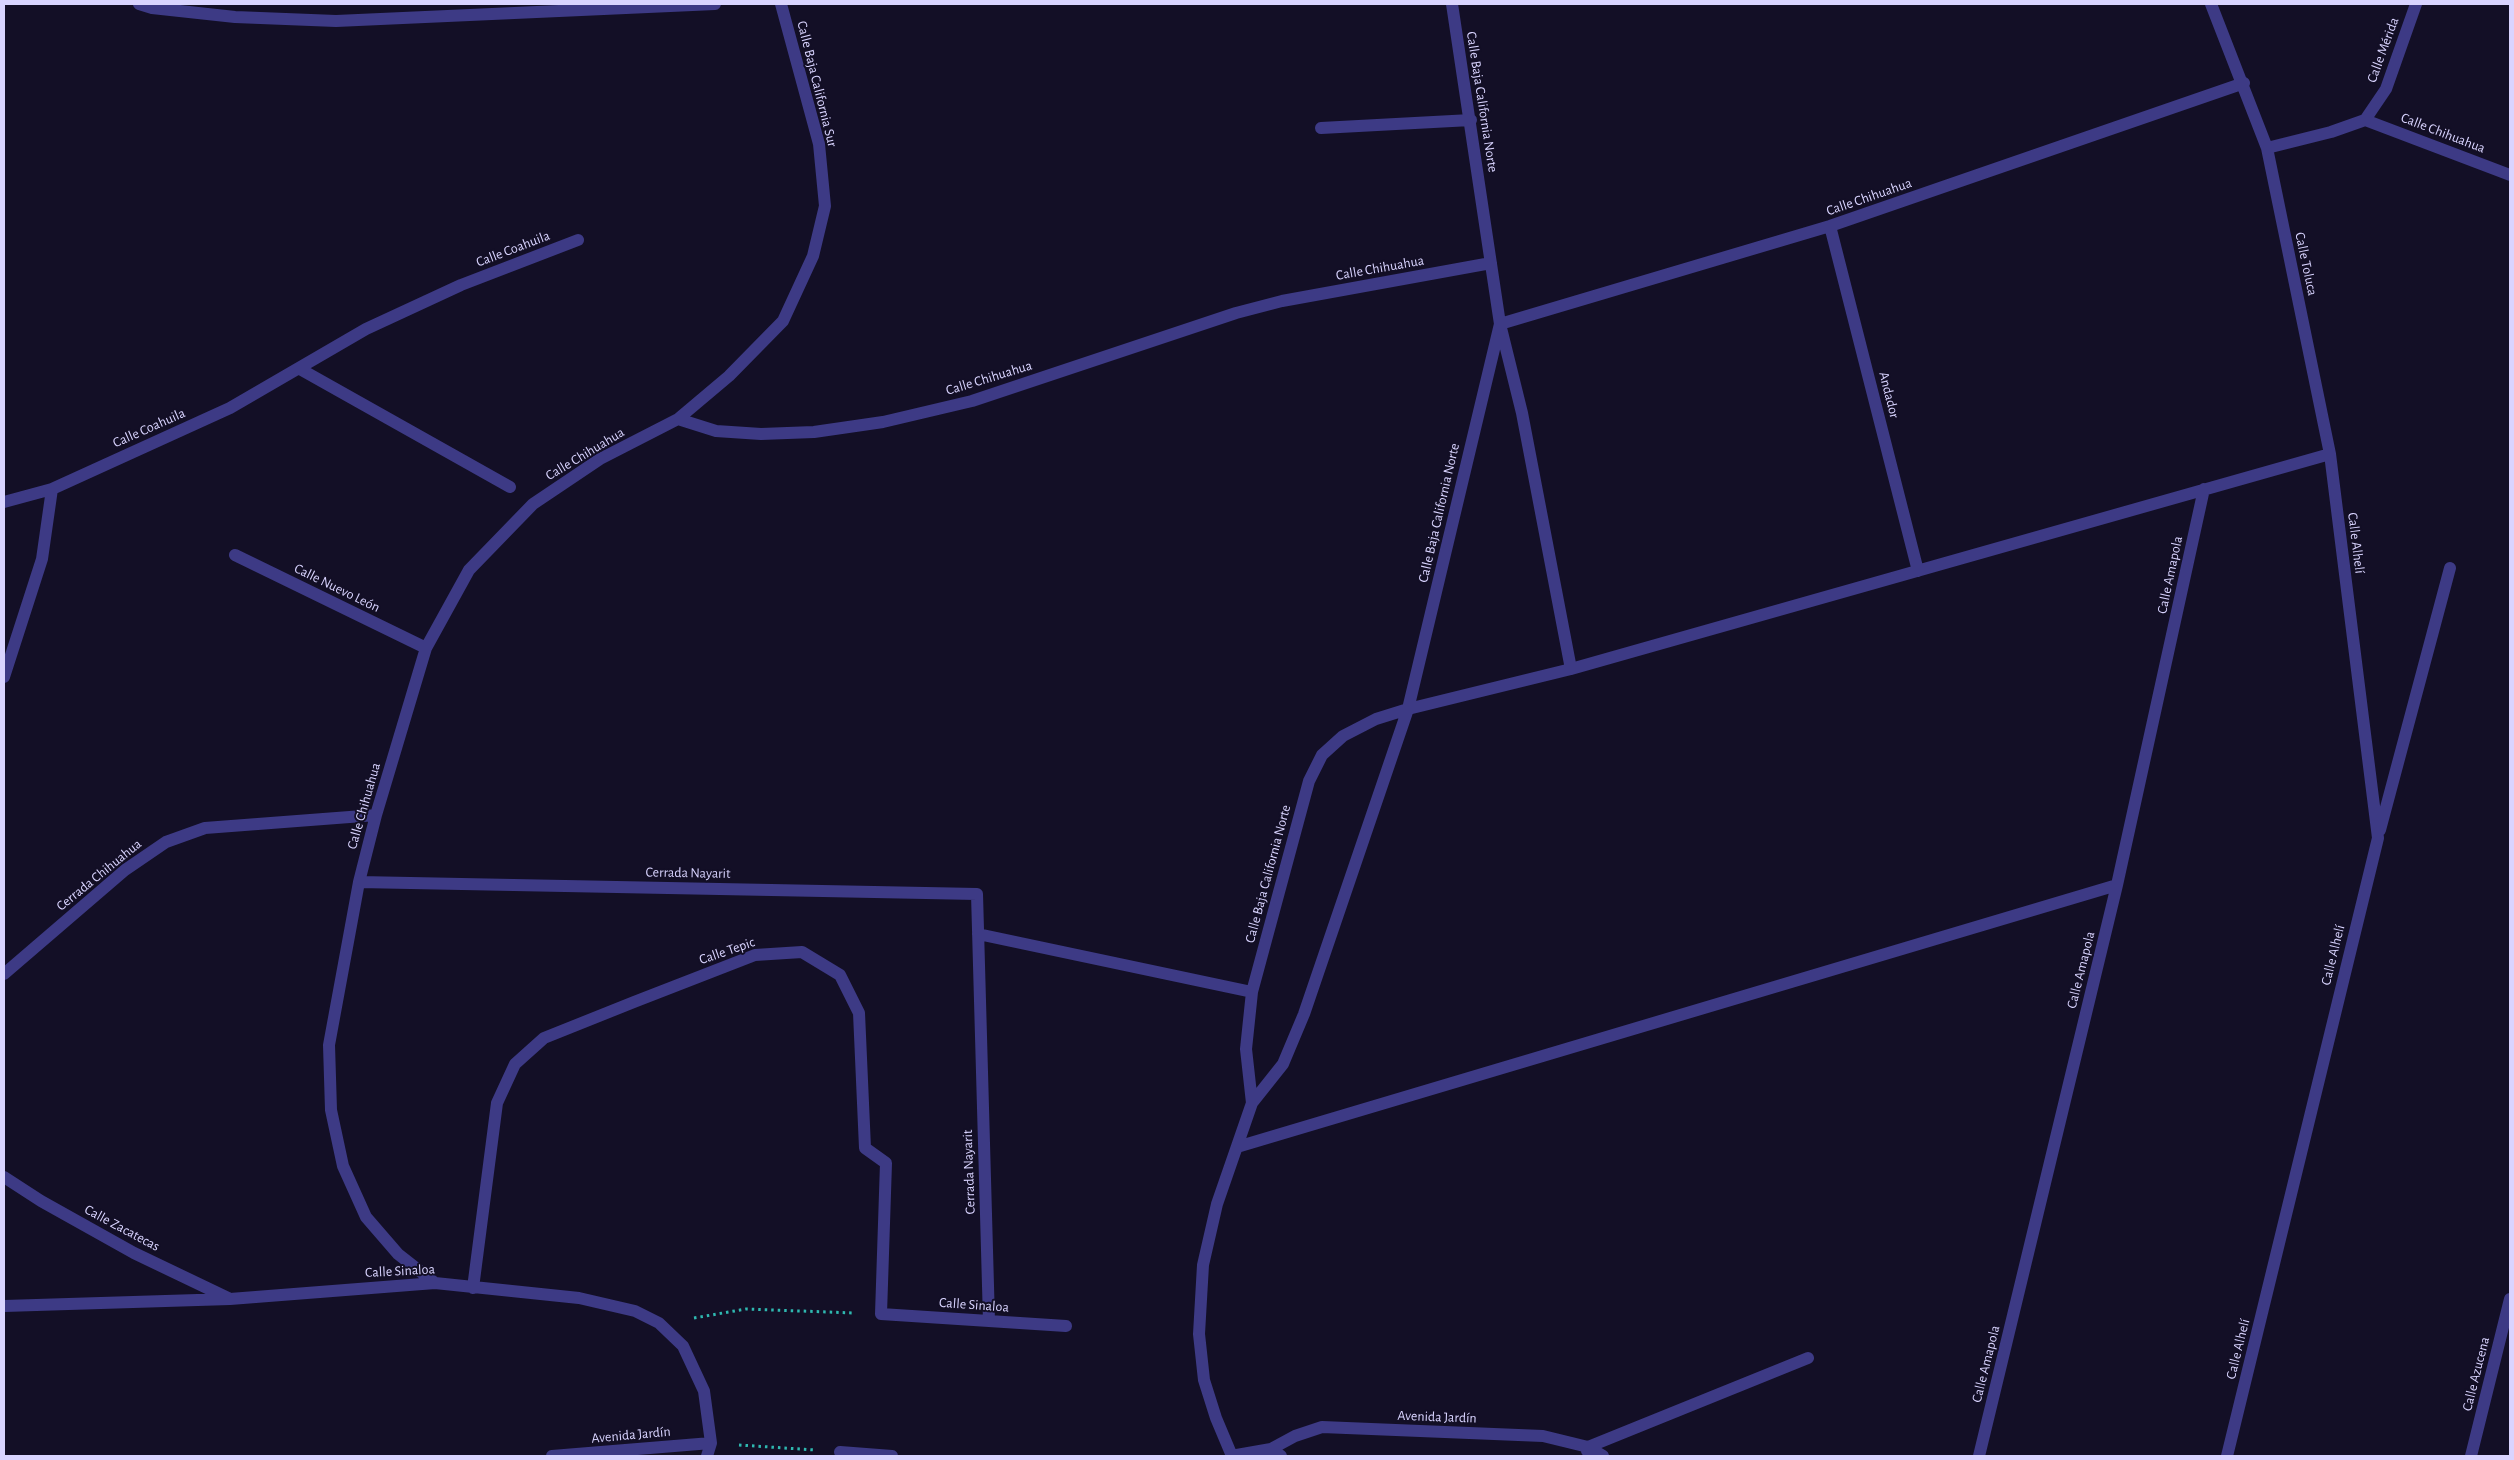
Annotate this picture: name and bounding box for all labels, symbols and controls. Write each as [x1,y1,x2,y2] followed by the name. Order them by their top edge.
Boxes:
[2363,15,2403,85] street label: Calle Mérida
[793,19,841,149] street label: Calle Baja California Sur
[1463,30,1501,174] street label: Calle Baja California Norte
[2398,109,2488,157] street label: Calle Chihuahua
[1824,175,1914,219] street label: Calle Chihuahua
[474,227,552,271] street label: Calle Coahuila
[2291,231,2321,297] street label: Calle Toluca
[1335,252,1425,284] street label: Calle Chihuahua
[944,357,1034,399] street label: Calle Chihuahua
[1875,370,1903,420] street label: Andador
[110,405,188,451] street label: Calle Coahuila
[542,424,628,484] street label: Calle Chihuahua
[1415,442,1463,584] street label: Calle Baja California Norte
[2344,511,2368,575] street label: Calle Alhelí
[2154,535,2186,615] street label: Calle Amapola
[291,560,383,616] street label: Calle Nuevo León
[344,761,384,851] street label: Calle Chihuahua
[1241,803,1295,945] street label: Calle Baja California Norte
[53,836,145,914] street label: Cerrada Chihuahua
[645,864,731,882] street label: Cerrada Nayarit
[2317,923,2349,987] street label: Calle Alhelí
[2063,930,2099,1010] street label: Calle Amapola
[697,934,757,968] street label: Calle Tepic
[959,1129,979,1215] street label: Cerrada Nayarit
[82,1201,162,1255] street label: Calle Zacatecas
[365,1261,435,1281] street label: Calle Sinaloa
[939,1294,1009,1316] street label: Calle Sinaloa
[2222,1317,2254,1381] street label: Calle Alhelí
[1968,1324,2004,1404] street label: Calle Amapola
[2459,1335,2493,1413] street label: Calle Azucena
[1397,1407,1477,1427] street label: Avenida Jardín
[591,1423,671,1447] street label: Avenida Jardín

